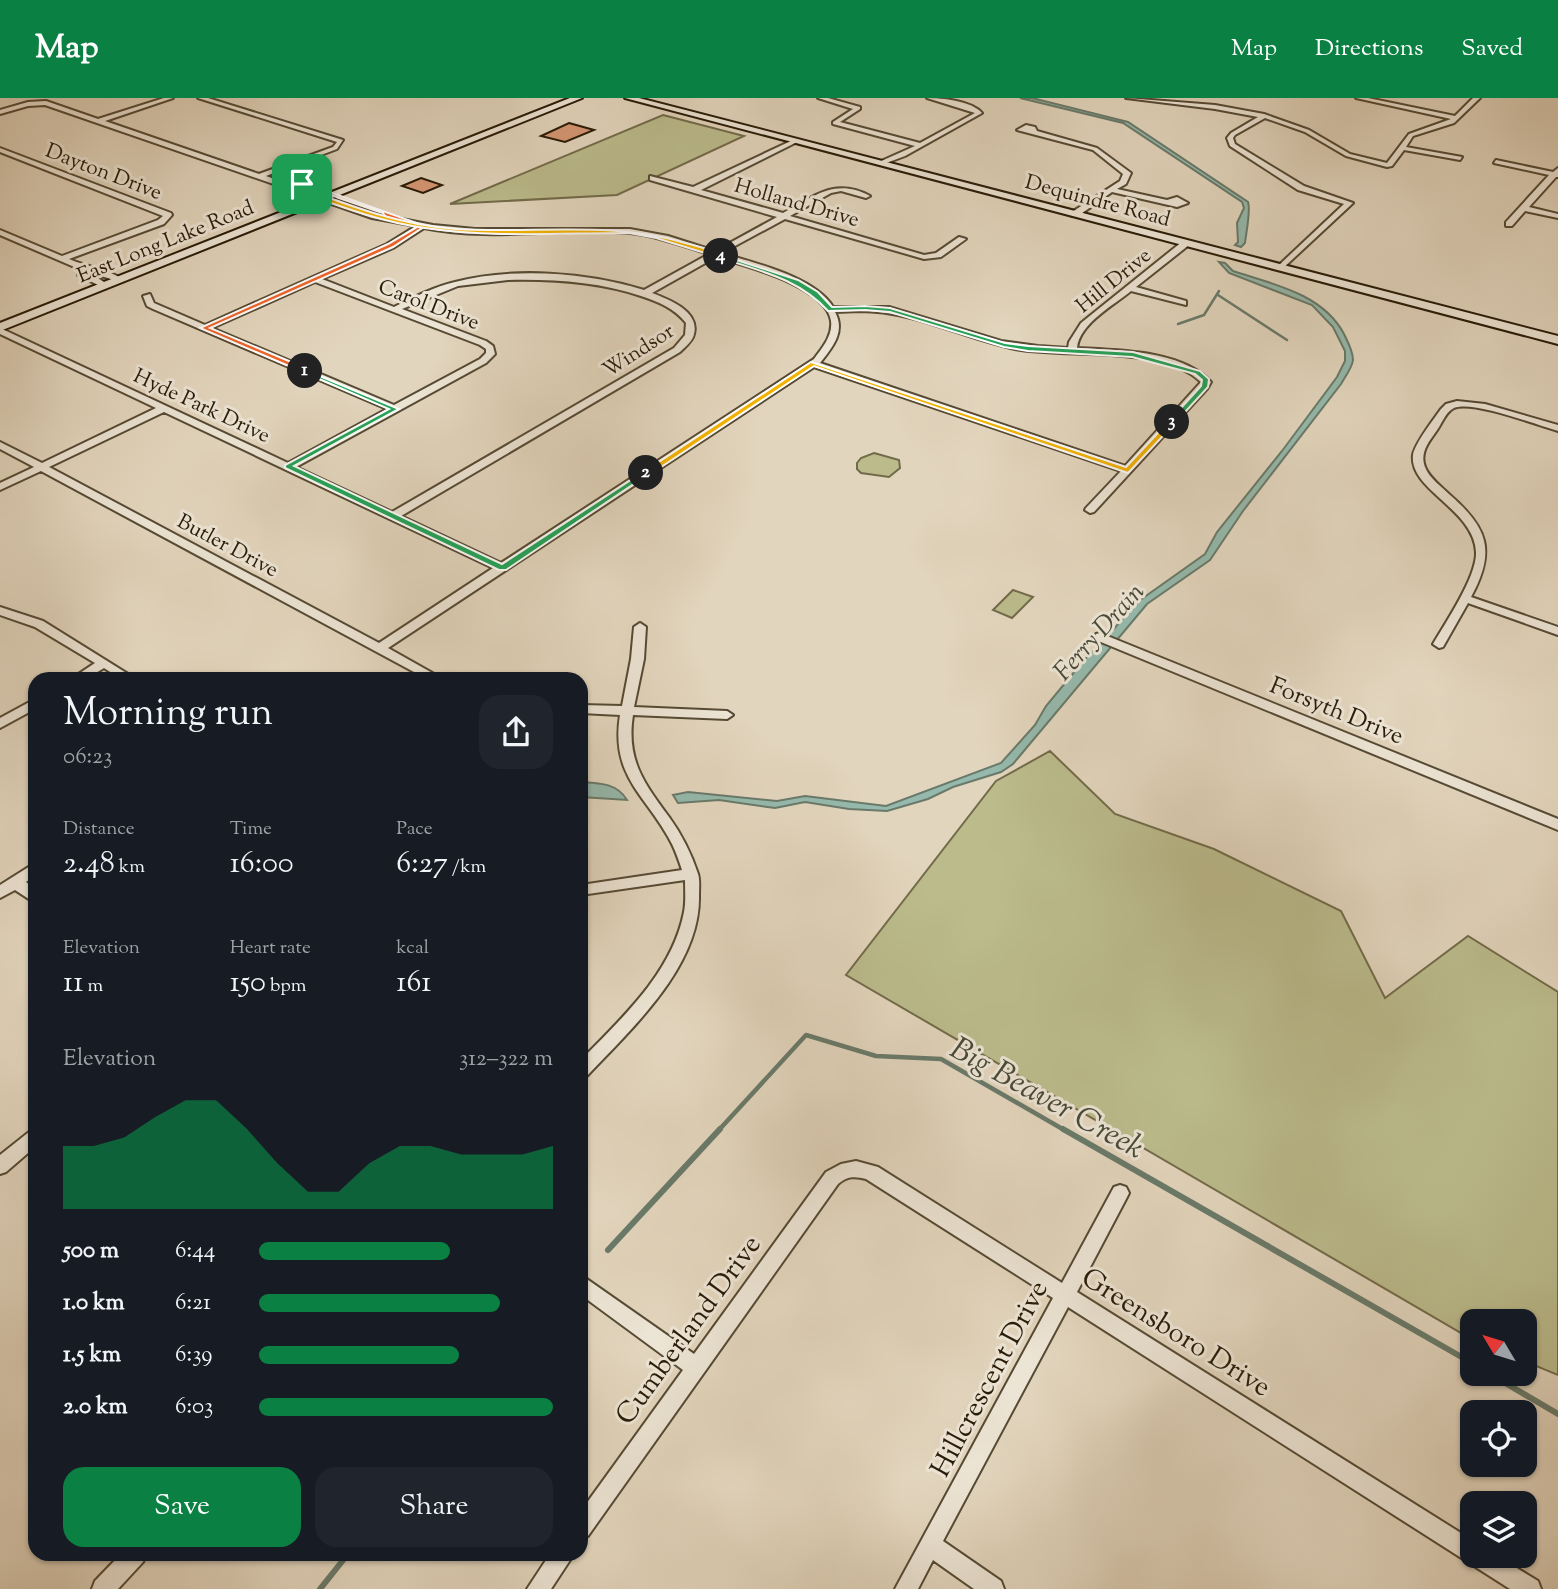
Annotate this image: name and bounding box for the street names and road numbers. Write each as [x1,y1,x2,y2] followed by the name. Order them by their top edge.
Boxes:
[41,137,166,209] street label: Dayton Drive
[1022,168,1174,236] street label: Dequindre Road
[731,172,862,236] street label: Holland Drive
[73,194,259,292] street label: East Long Lake Road
[1070,242,1158,321] street label: Hill Drive
[373,273,483,339] street label: Carol Drive
[597,317,681,386] street label: Windsor
[128,362,274,452] street label: Hyde Park Drive
[171,508,283,586] street label: Butler Drive
[1264,670,1408,754] street label: Forsyth Drive
[607,1228,772,1434] street label: Cumberland Drive
[1073,1259,1278,1408] street label: Greensboro Drive
[922,1274,1059,1485] street label: Hillcrescent Drive

